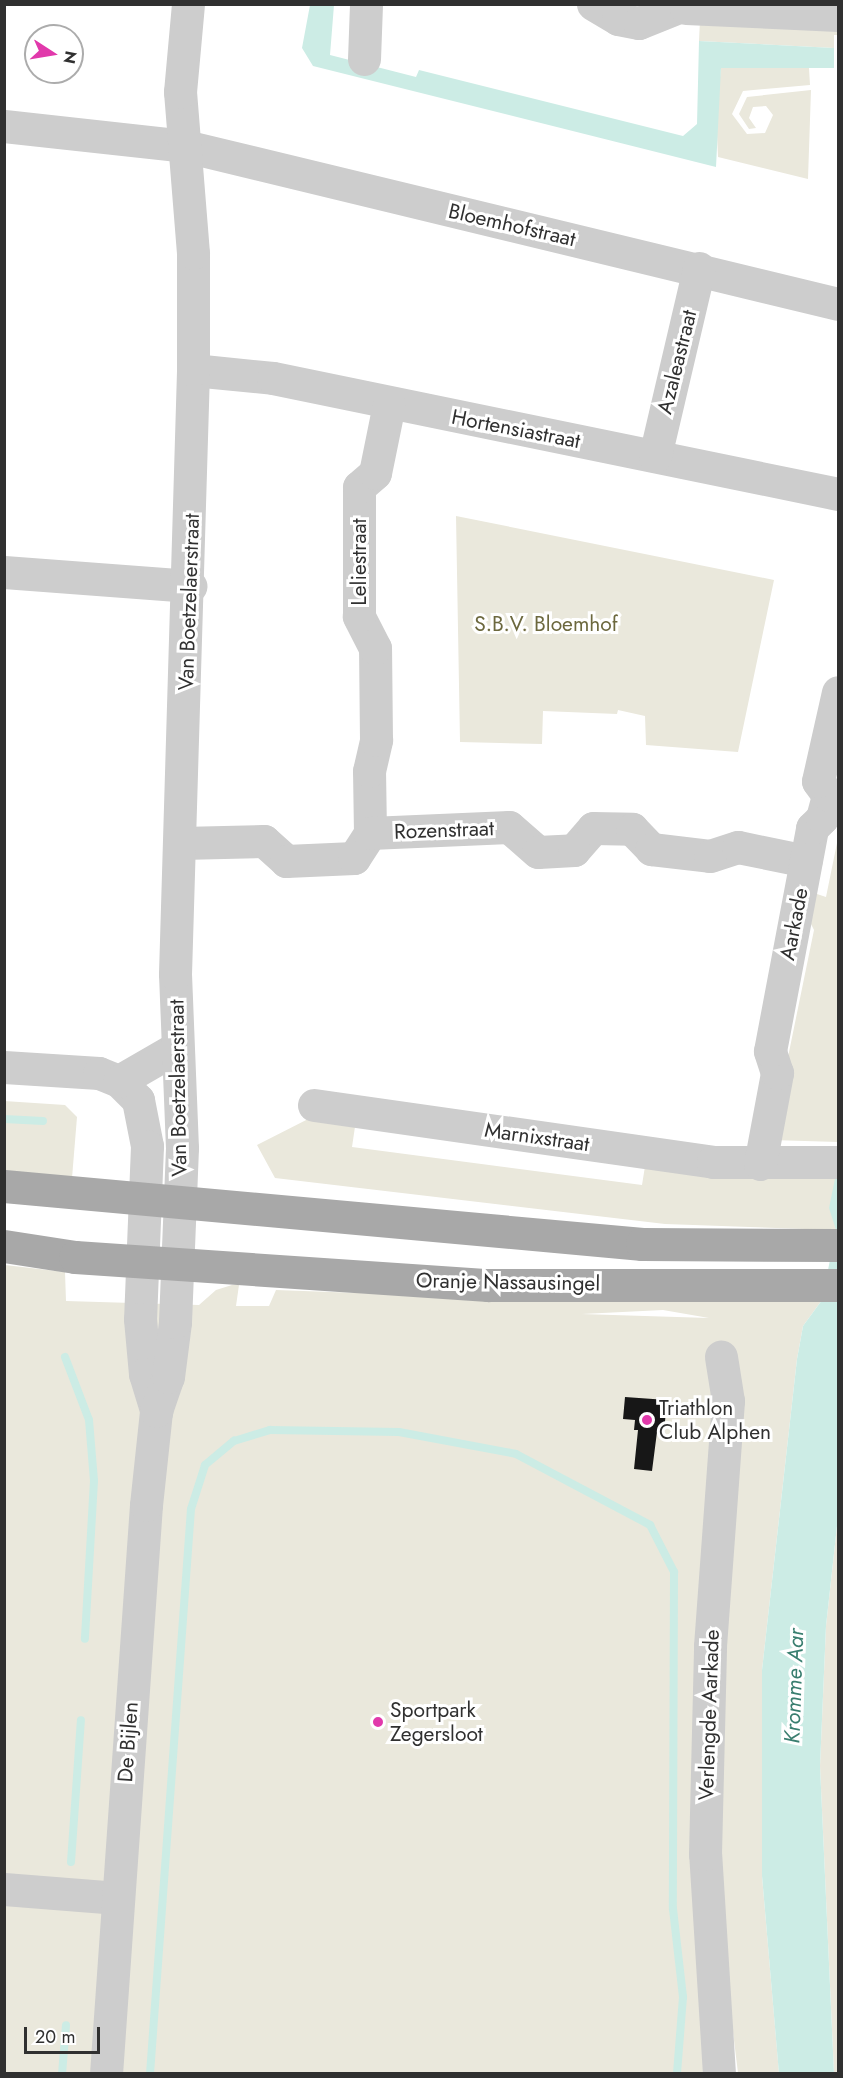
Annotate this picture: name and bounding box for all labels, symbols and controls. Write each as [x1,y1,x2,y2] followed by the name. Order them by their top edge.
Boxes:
[24,24,84,84] north arrow
[58,49,83,66] text: N
[446,198,578,252] street label: Bloemhofstraat
[652,307,702,417] street label: Azaleastraat
[450,404,582,454] street label: Hortensiastraat
[173,513,205,691] street label: Van Boetzelaerstraat
[346,518,372,606] street label: Leliestraat
[474,611,618,637] park label: S.B.V. Bloemhof
[394,816,494,844] street label: Rozenstraat
[775,886,813,962] street label: Aarkade
[164,999,192,1177] street label: Van Boetzelaerstraat
[483,1117,591,1157] street label: Marnixstraat
[416,1268,600,1296] street label: Oranje Nassausingel
[659,1395,771,1445] place label: Triathlon Club Alphen
[640,1413,654,1427] marker: Triathlon Club Alphen
[779,1628,809,1744] water label: Kromme Aar
[693,1629,725,1801] street label: Verlengde Aarkade
[390,1697,483,1747] place label: Sportpark Zegersloot
[113,1701,143,1783] street label: De Bijlen
[371,1715,385,1729] marker: Sportpark Zegersloot
[27,2015,104,2053] scale bar
[35,2024,75,2050] text: 20 m

